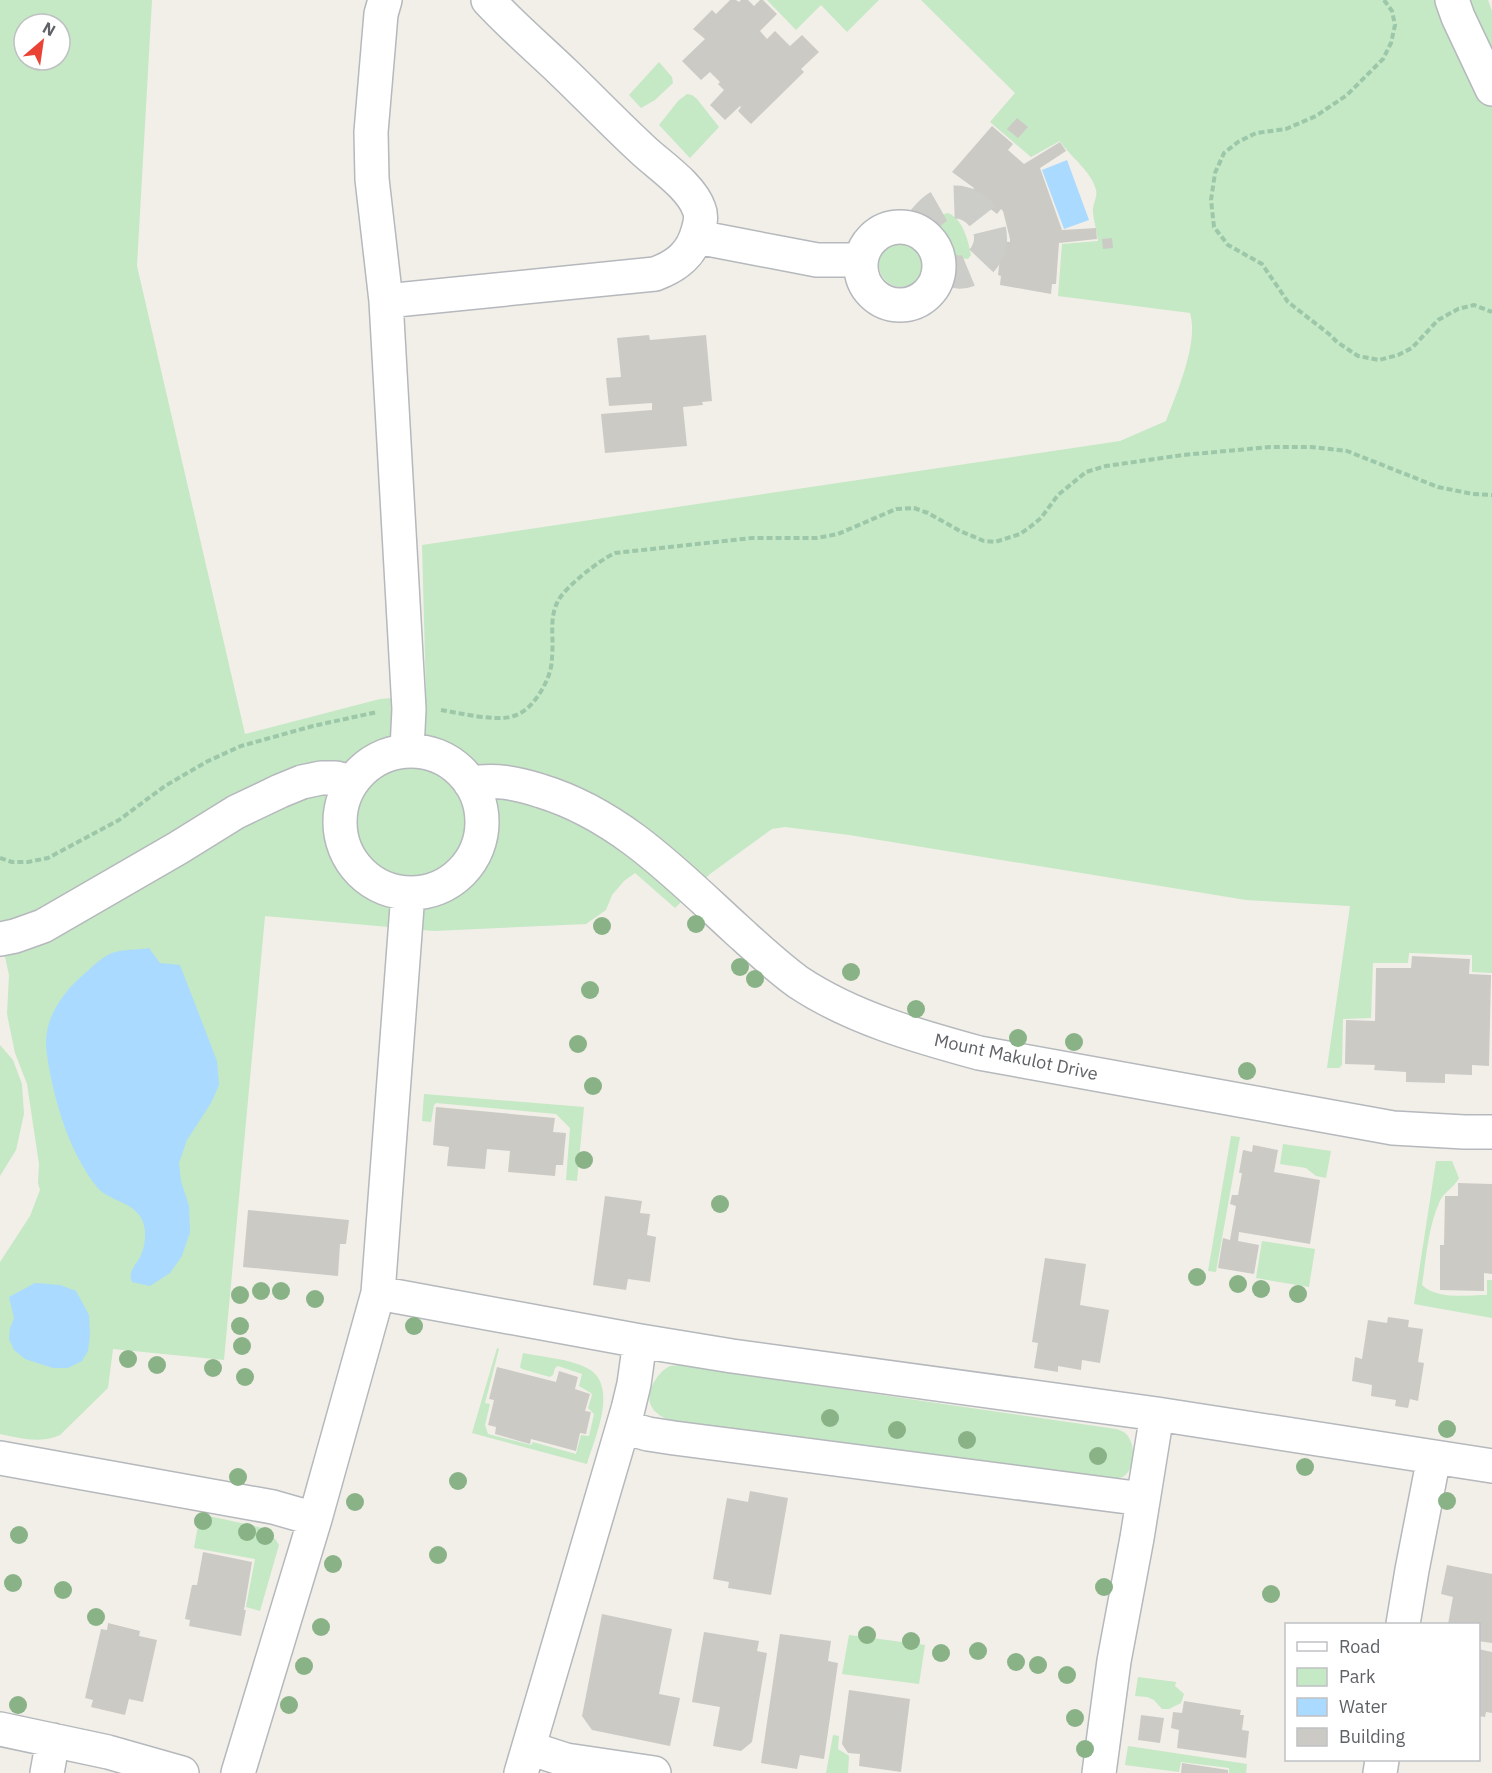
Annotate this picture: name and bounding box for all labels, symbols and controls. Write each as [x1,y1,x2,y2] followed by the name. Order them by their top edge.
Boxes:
[12,12,72,72] north arrow
[39,17,59,40] text: N
[932,1028,1100,1085] street label: Mount Makulot Drive
[1285,1623,1480,1761] legend
[1339,1635,1380,1658] text: Road
[1339,1665,1376,1688] text: Park
[1339,1695,1388,1718] text: Water
[1339,1725,1406,1748] text: Building

